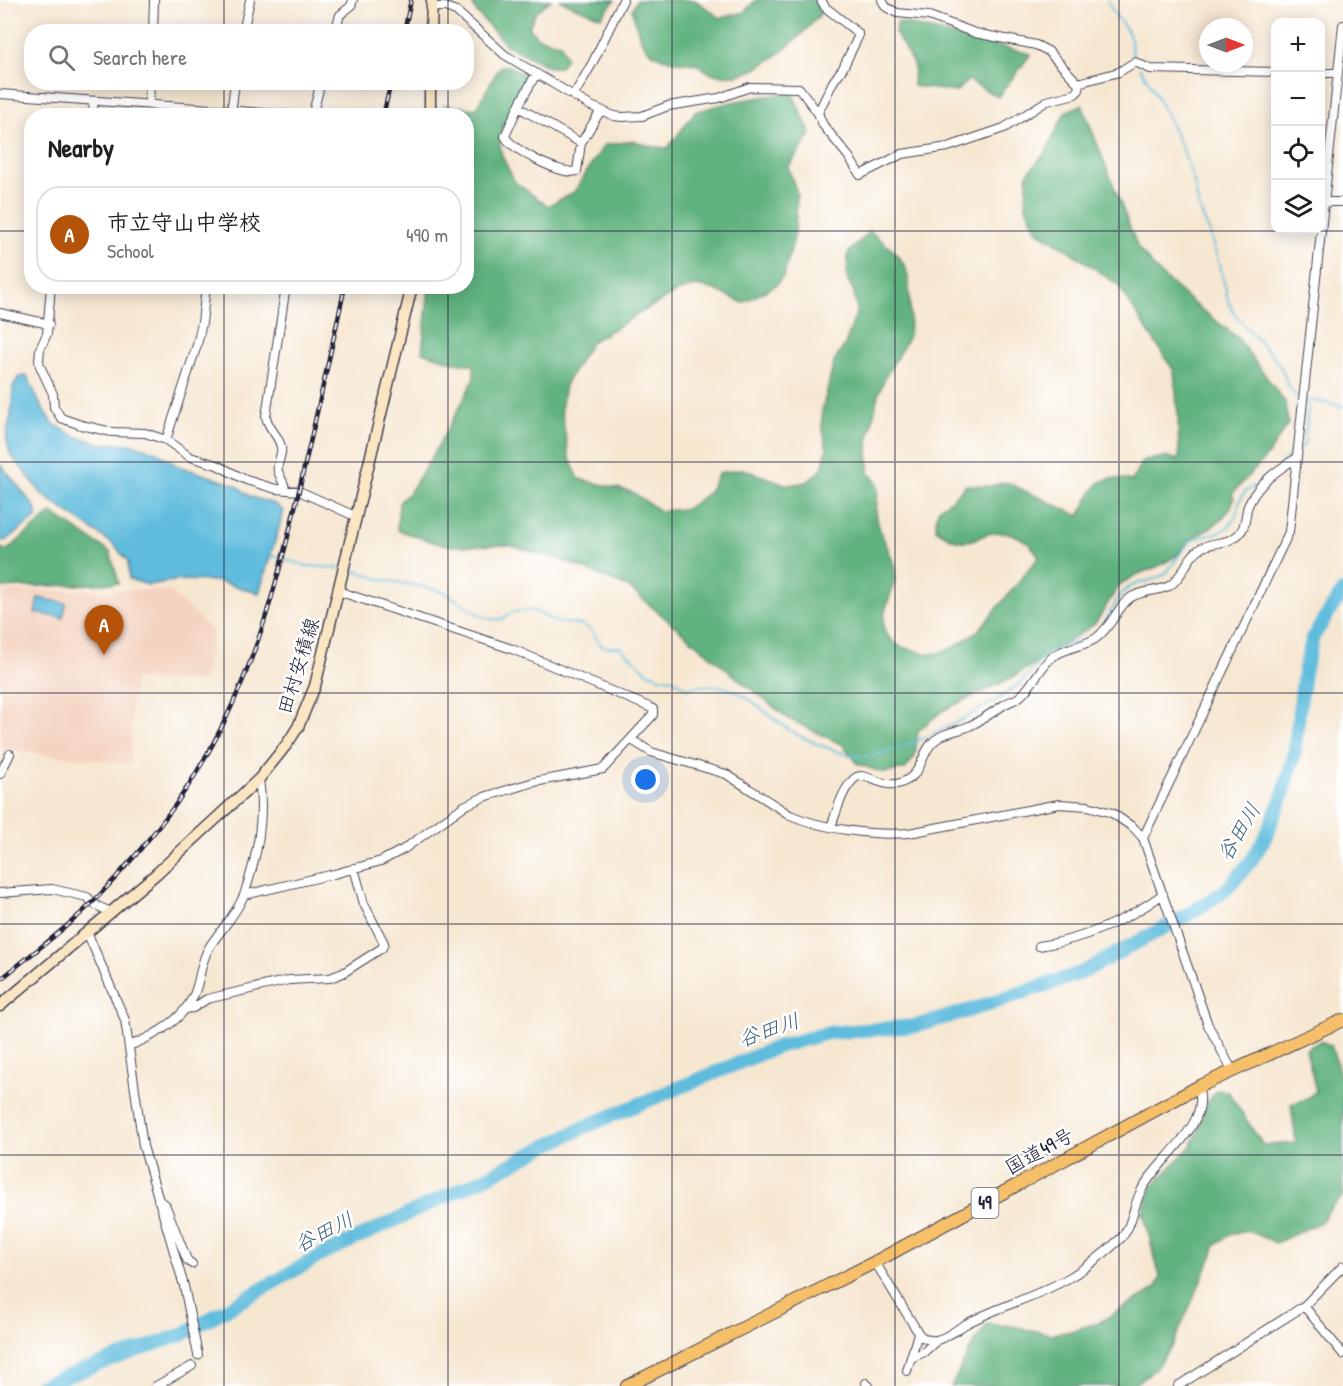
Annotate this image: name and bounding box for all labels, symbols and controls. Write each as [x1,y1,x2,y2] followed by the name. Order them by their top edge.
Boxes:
[1199,18,1253,72] north arrow
[1271,18,1325,234] map controls
[1271,18,1325,72] button: +
[24,24,474,90] search box
[45,41,78,74] icon: search
[93,42,187,72] text: Search here
[1271,72,1325,126] button: −
[1271,126,1325,180] button: locate
[48,130,114,165] text: Nearby
[1271,180,1325,234] button: layers
[107,207,261,237] text: 市立守山中学校
[65,221,74,248] text: A
[406,221,448,248] text: 490 m
[107,237,154,264] text: School
[84,606,124,655] pin: A
[270,614,325,718] street label: 田村安積線
[631,765,660,794] your location
[1210,797,1267,866] water label: 谷田川
[734,1006,803,1053] water label: 谷田川
[999,1121,1078,1181] street label: 国道49号
[972,1188,998,1218] road number: 49
[289,1204,358,1259] water label: 谷田川

